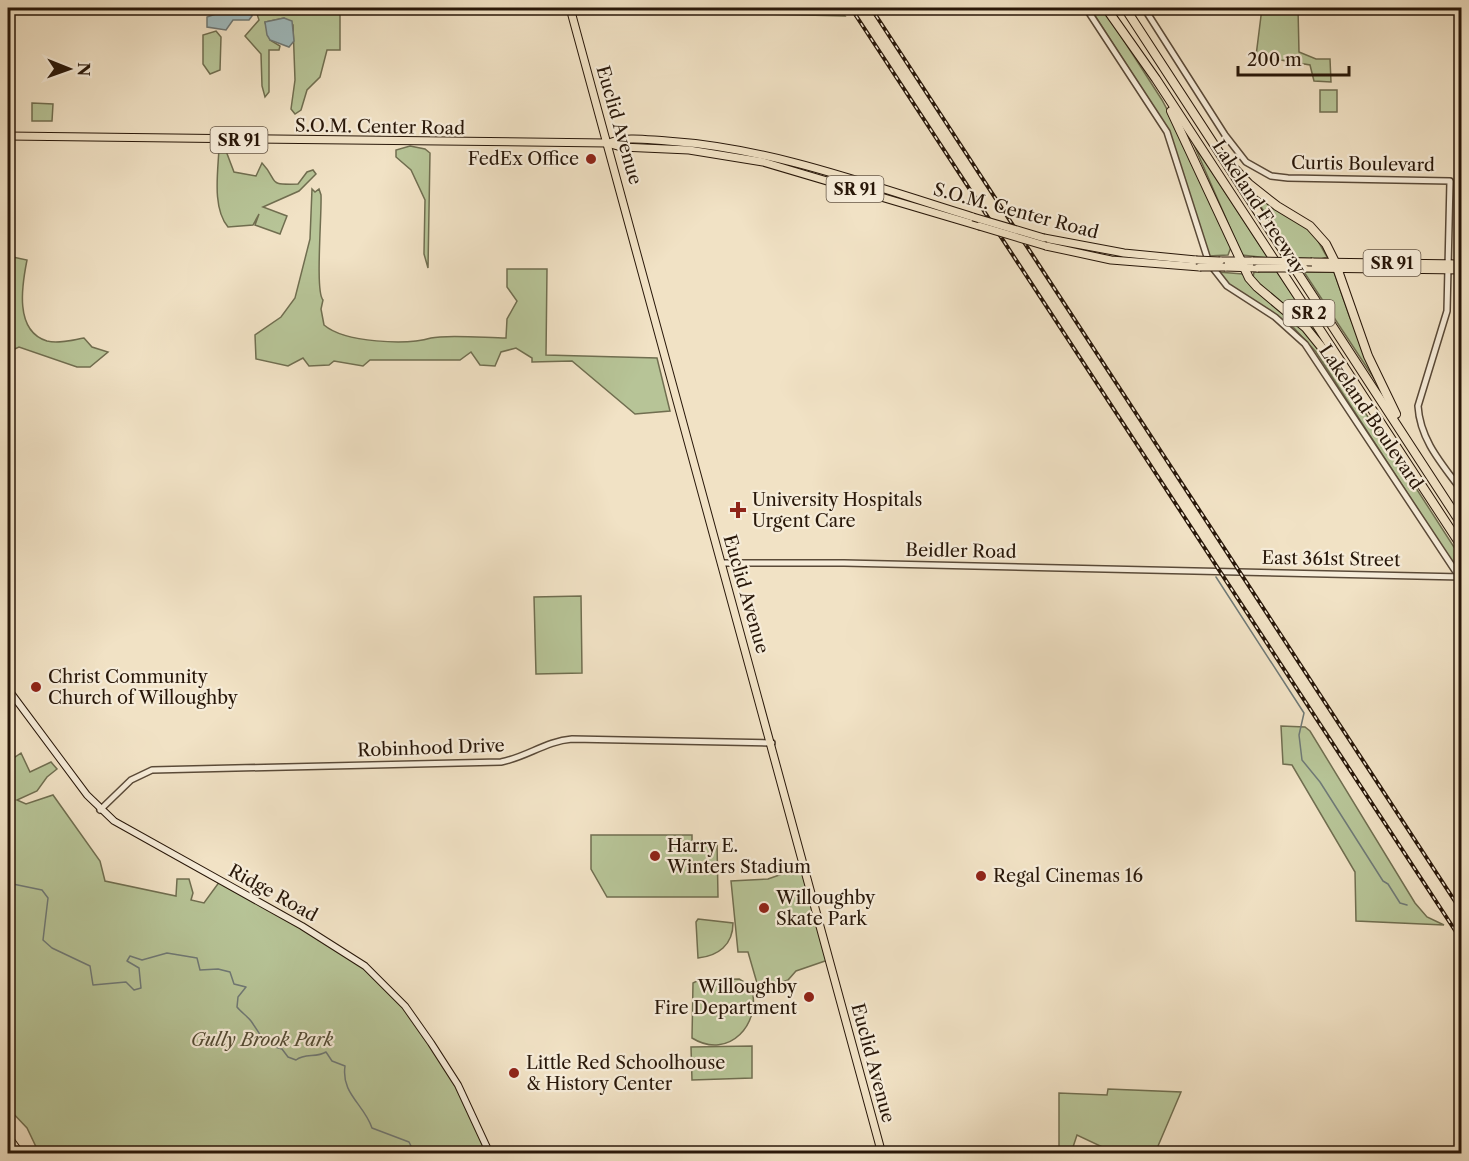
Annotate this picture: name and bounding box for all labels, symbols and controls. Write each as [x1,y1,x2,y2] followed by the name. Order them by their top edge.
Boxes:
[39,39,99,99] north arrow
[1238,39,1349,77] scale bar
[1247,49,1302,71] text: 200 m
[74,62,94,76] text: N
[592,63,646,187] street label: Euclid Avenue
[295,115,465,139] street label: S.O.M. Center Road
[210,127,268,153] road number: SR 91
[1207,136,1311,279] street label: Lakeland Freeway
[468,148,579,170] place label: FedEx Office
[584,152,598,166] marker: FedEx Office
[1291,152,1435,176] street label: Curtis Boulevard
[826,176,884,202] road number: SR 91
[931,178,1101,244] street label: S.O.M. Center Road
[1364,250,1420,276] road number: SR 91
[1284,300,1334,326] road number: SR 2
[1314,340,1428,494] street label: Lakeland Boulevard
[752,489,922,532] place label: University Hospitals Urgent Care
[729,501,747,519] marker: University Hospitals Urgent Care
[719,532,773,656] street label: Euclid Avenue
[905,539,1017,563] street label: Beidler Road
[1261,547,1401,571] street label: East 361st Street
[48,666,239,709] place label: Christ Community Church of Willoughby
[29,680,43,694] marker: Christ Community Church of Willoughby
[357,734,505,762] street label: Robinhood Drive
[666,835,811,878] place label: Harry E. Winters Stadium
[648,849,662,863] marker: Harry E. Winters Stadium
[225,860,321,926] street label: Ridge Road
[993,865,1143,887] place label: Regal Cinemas 16
[974,869,988,883] marker: Regal Cinemas 16
[775,887,876,930] place label: Willoughby Skate Park
[757,901,771,915] marker: Willoughby Skate Park
[654,976,798,1019] place label: Willoughby Fire Department
[802,990,816,1004] marker: Willoughby Fire Department
[846,1001,900,1125] street label: Euclid Avenue
[191,1029,334,1051] park label: Gully Brook Park
[526,1052,725,1095] place label: Little Red Schoolhouse & History Center
[507,1066,521,1080] marker: Little Red Schoolhouse & History Center

